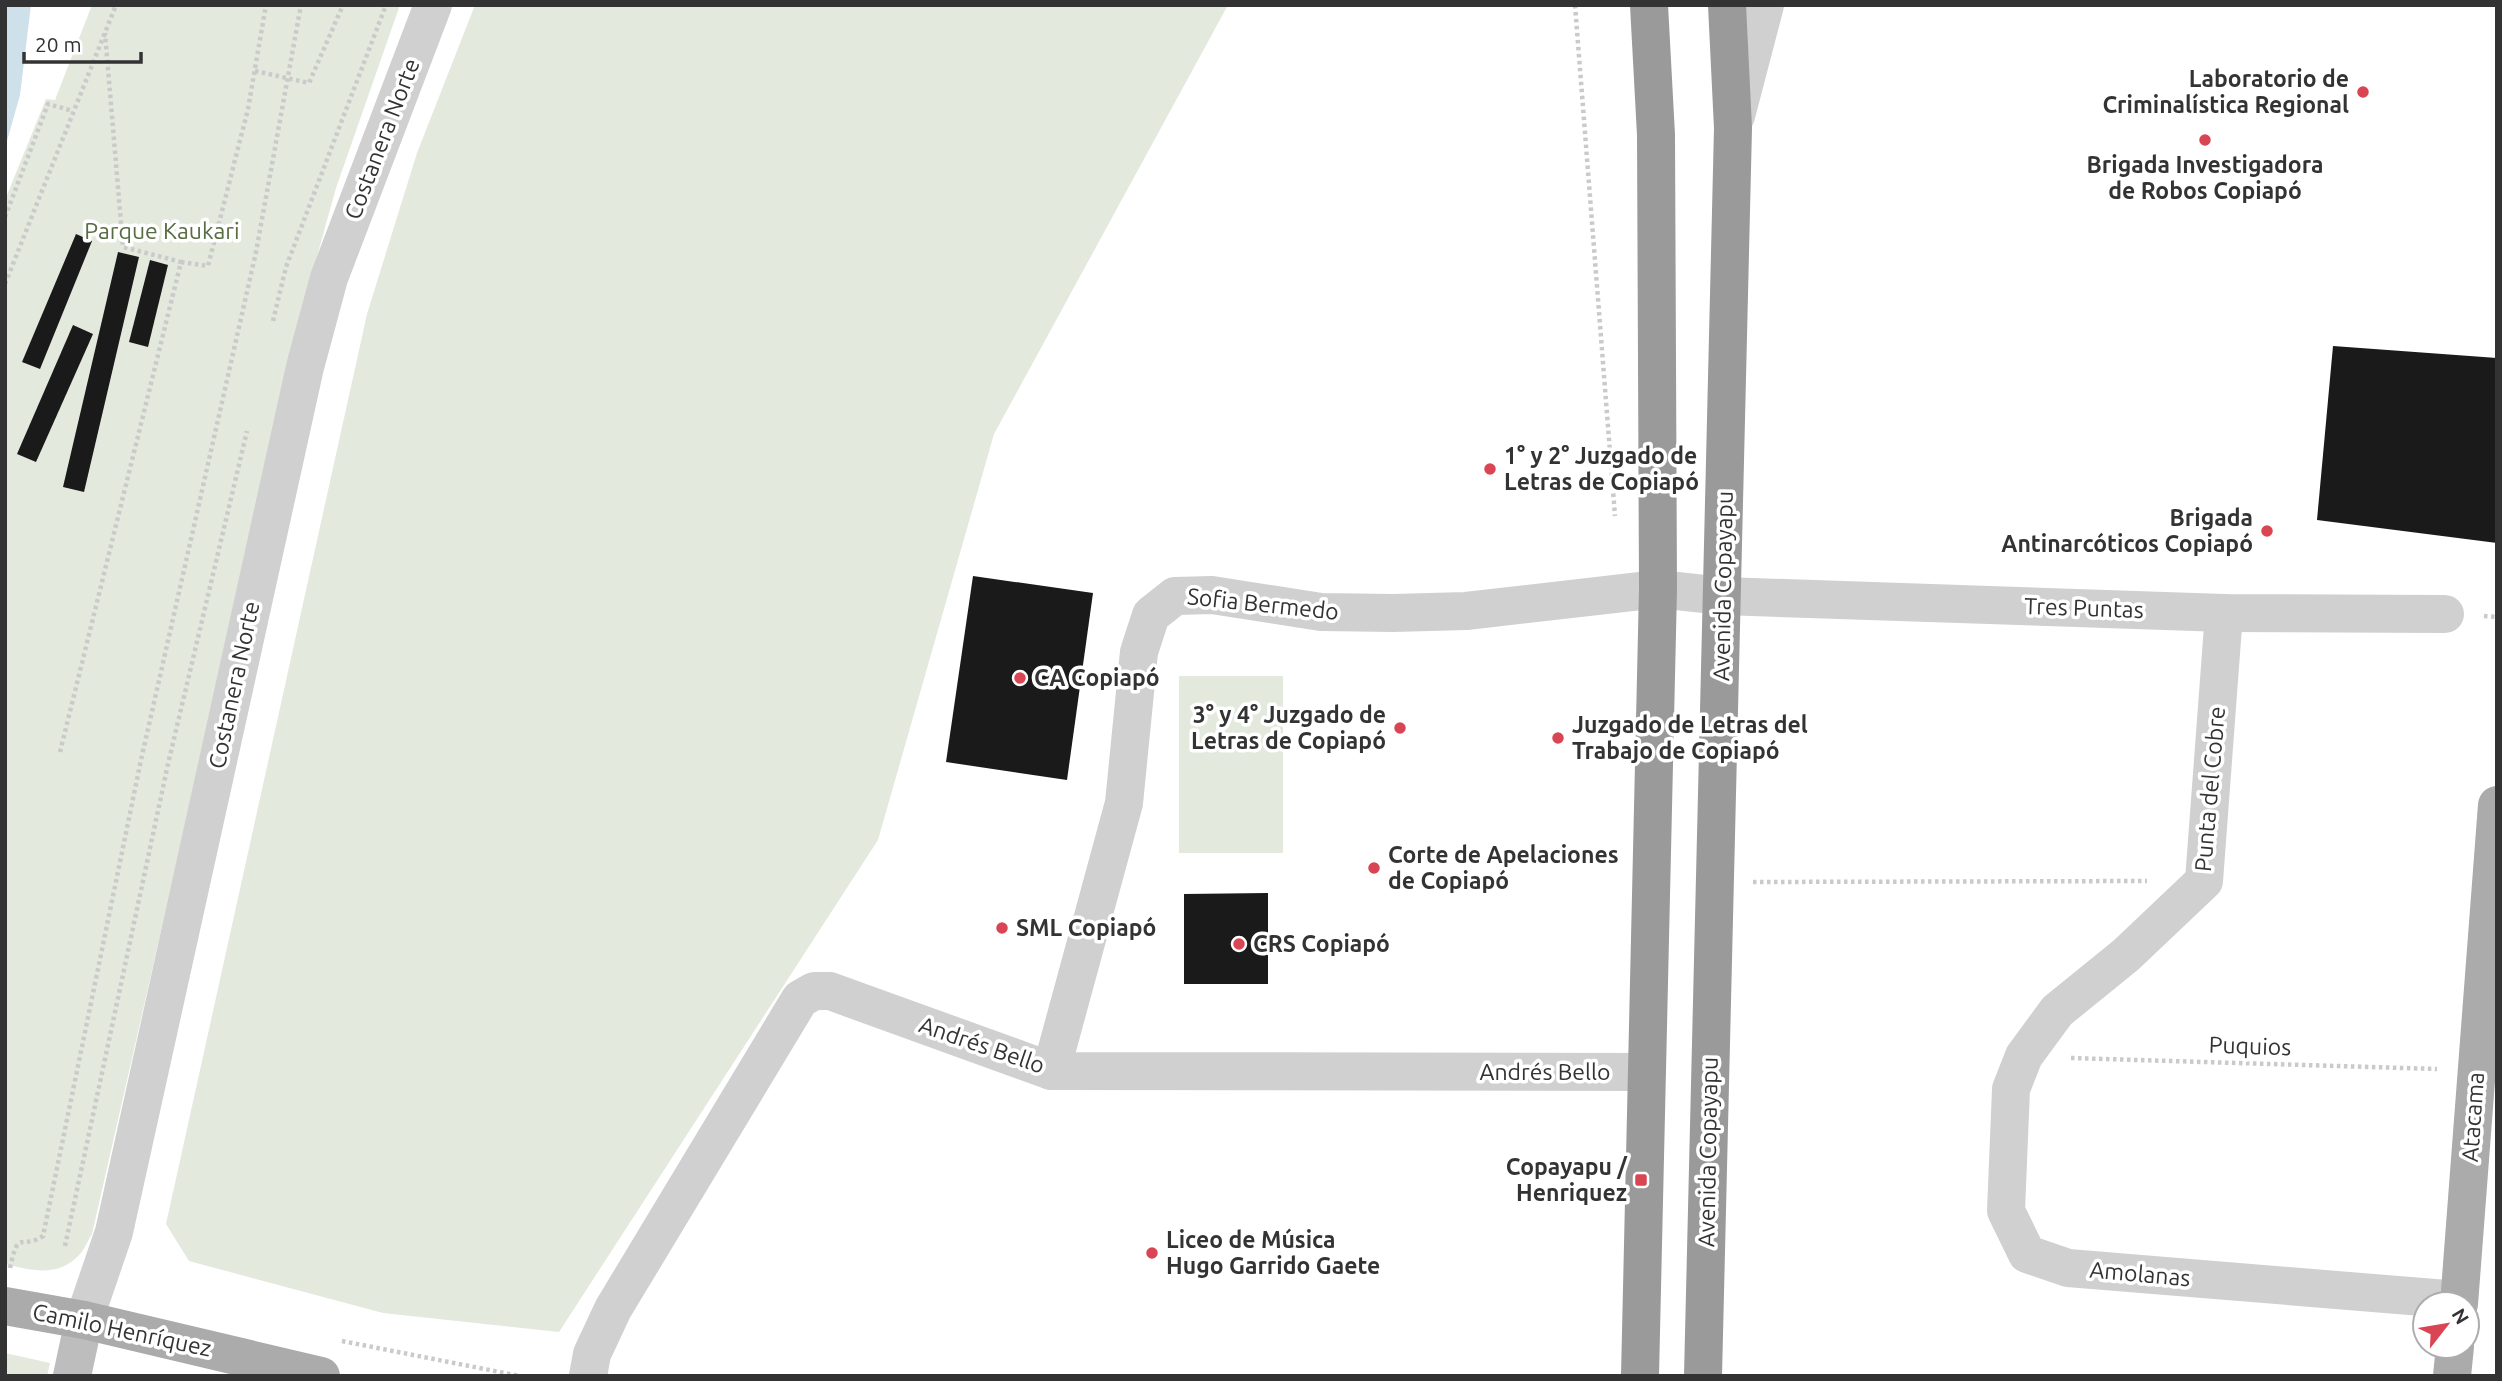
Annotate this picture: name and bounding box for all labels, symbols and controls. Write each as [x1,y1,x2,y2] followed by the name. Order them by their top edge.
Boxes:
[24,21,142,65] scale bar
[35,32,82,56] text: 20 m
[339,55,424,223] street label: Costanera Norte
[2102,66,2349,117] place label: Laboratorio de Criminalística Regional
[2355,84,2371,100] marker: Laboratorio de Criminalística Regional
[2197,132,2213,148] marker: Brigada Investigadora de Robos Copiapó
[2087,152,2323,203] place label: Brigada Investigadora de Robos Copiapó
[84,218,240,243] park label: Parque Kaukari
[1504,443,1699,494] place label: 1° y 2° Juzgado de Letras de Copiapó
[1482,461,1498,477] marker: 1° y 2° Juzgado de Letras de Copiapó
[1708,491,1737,681] street label: Avenida Copayapu
[2001,505,2253,556] place label: Brigada Antinarcóticos Copiapó
[2259,523,2275,539] marker: Brigada Antinarcóticos Copiapó
[1186,583,1340,624] street label: Sofia Bermedo
[2024,593,2144,622] street label: Tres Puntas
[204,599,263,771] street label: Costanera Norte
[1034,665,1160,690] place label: CA Copiapó
[1012,670,1028,686] marker: CA Copiapó
[1191,702,1386,753] place label: 3° y 4° Juzgado de Letras de Copiapó
[2190,705,2229,873] street label: Punta del Cobre
[1572,712,1808,763] place label: Juzgado de Letras del Trabajo de Copiapó
[1392,720,1408,736] marker: 3° y 4° Juzgado de Letras de Copiapó
[1550,730,1566,746] marker: Juzgado de Letras del Trabajo de Copiapó
[1388,842,1619,893] place label: Corte de Apelaciones de Copiapó
[1366,860,1382,876] marker: Corte de Apelaciones de Copiapó
[1016,915,1156,940] place label: SML Copiapó
[994,920,1010,936] marker: SML Copiapó
[1253,931,1390,956] place label: CRS Copiapó
[1231,936,1247,952] marker: CRS Copiapó
[916,1011,1048,1078] street label: Andrés Bello
[2208,1032,2292,1059] street label: Puquios
[1693,1057,1722,1247] street label: Avenida Copayapu
[1480,1059,1611,1084] street label: Andrés Bello
[2457,1071,2488,1163] street label: Atacama
[1506,1154,1628,1205] place label: Copayapu / Henriquez
[1633,1172,1649,1188] marker: Copayapu / Henriquez
[1166,1227,1380,1278] place label: Liceo de Música Hugo Garrido Gaete
[1144,1245,1160,1261] marker: Liceo de Música Hugo Garrido Gaete
[2089,1257,2191,1290] street label: Amolanas
[2411,1290,2481,1360] north arrow
[30,1298,214,1361] street label: Camilo Henríquez
[2447,1304,2474,1328] text: N

